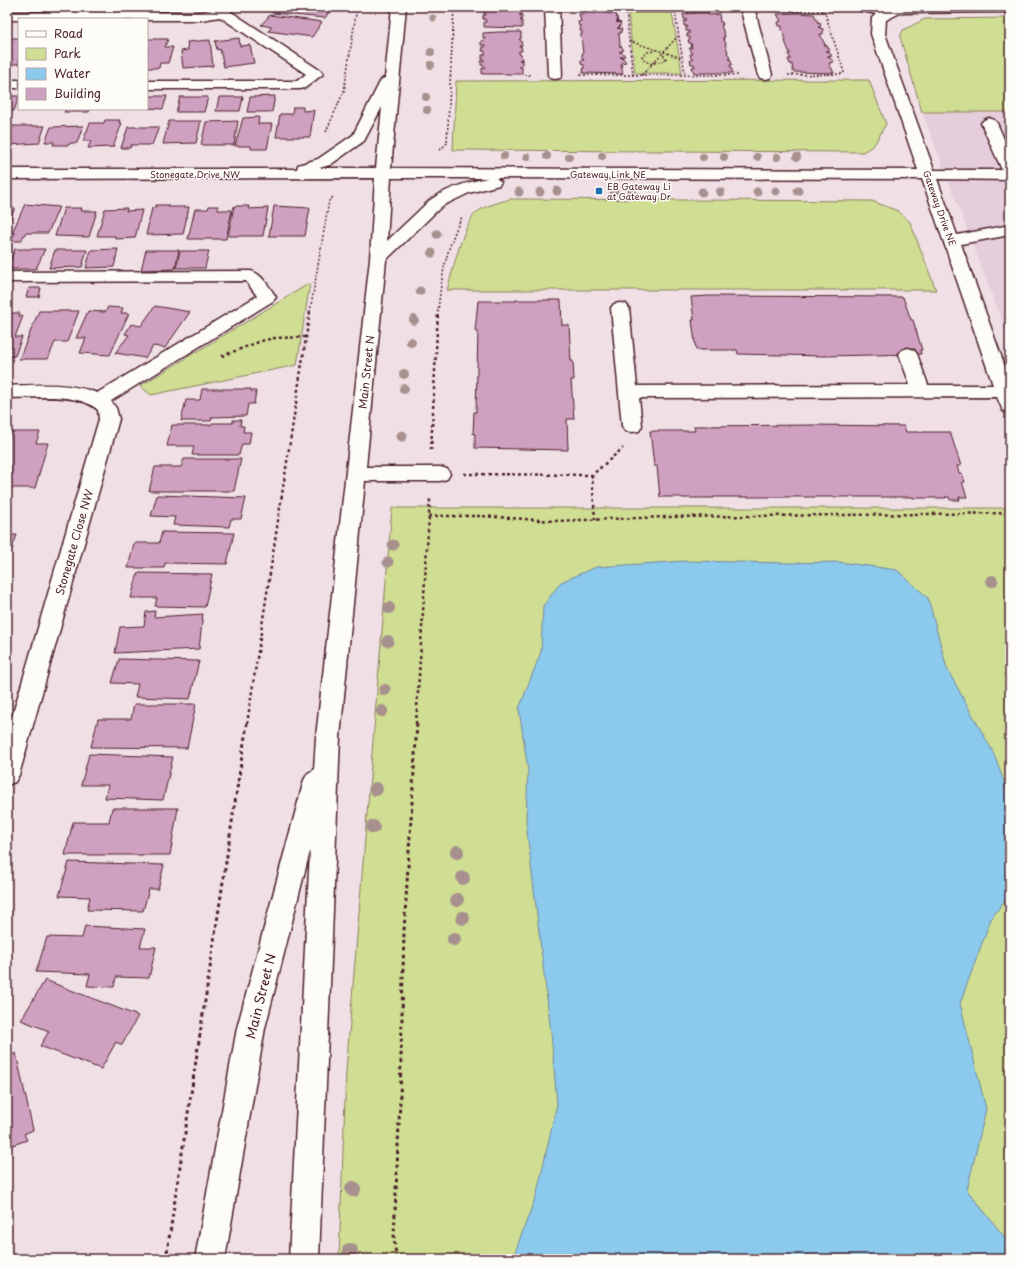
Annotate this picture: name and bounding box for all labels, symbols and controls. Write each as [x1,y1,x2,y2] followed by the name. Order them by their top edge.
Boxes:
[18,18,148,110] legend
[54,24,83,42] text: Road
[54,44,81,62] text: Park
[54,64,91,82] text: Water
[54,84,101,102] text: Building
[150,167,240,181] street label: Stonegate Drive NW
[570,167,646,181] street label: Gateway Link NE
[920,168,960,248] street label: Gateway Drive NE
[607,179,672,203] place label: EB Gateway Li at Gateway Dr
[594,186,604,196] marker: EB Gateway Li at Gateway Dr
[354,334,378,410] street label: Main Street N
[51,487,97,597] street label: Stonegate Close NW
[240,951,280,1041] street label: Main Street N

